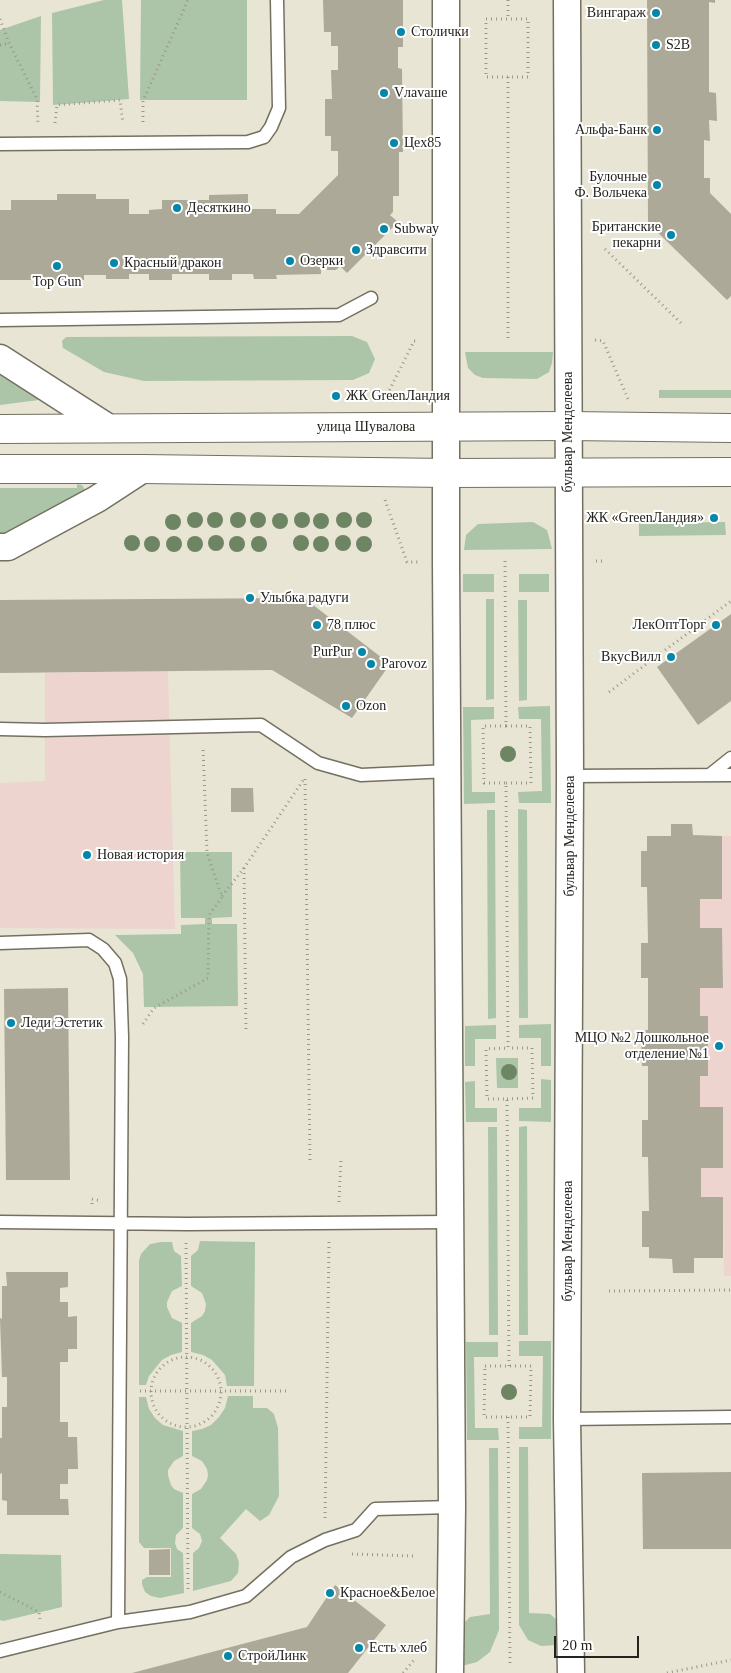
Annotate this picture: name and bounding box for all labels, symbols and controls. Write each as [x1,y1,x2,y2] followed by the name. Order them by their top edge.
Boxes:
[587,5,646,21] place label: Вингараж
[650,7,662,19] marker: Вингараж
[411,24,469,40] place label: Столички
[395,26,407,38] marker: Столички
[666,37,690,53] place label: S2B
[650,39,662,51] marker: S2B
[394,85,448,101] place label: Vлаvаше
[378,87,390,99] marker: Vлаvаше
[575,122,647,138] place label: Альфа-Банк
[651,124,663,136] marker: Альфа-Банк
[404,135,441,151] place label: Цех85
[388,137,400,149] marker: Цех85
[574,169,647,202] place label: Булочные Ф. Вольчека
[651,179,663,191] marker: Булочные Ф. Вольчека
[187,200,251,216] place label: Десяткино
[171,202,183,214] marker: Десяткино
[592,219,661,252] place label: Британские пекарни
[394,221,439,237] place label: Subway
[378,223,390,235] marker: Subway
[665,229,677,241] marker: Британские пекарни
[366,242,427,258] place label: Здравсити
[350,244,362,256] marker: Здравсити
[300,253,343,269] place label: Озерки
[124,255,222,271] place label: Красный дракон
[284,255,296,267] marker: Озерки
[108,257,120,269] marker: Красный дракон
[51,260,63,272] marker: Top Gun
[32,274,82,290] place label: Top Gun
[560,372,576,492] street label: бульвар Менделеева
[346,388,450,404] place label: ЖК GreenЛандия
[330,390,342,402] marker: ЖК GreenЛандия
[317,419,415,435] street label: улица Шувалова
[586,510,704,526] place label: ЖК «GreenЛандия»
[708,512,720,524] marker: ЖК «GreenЛандия»
[260,590,349,606] place label: Улыбка радуги
[244,592,256,604] marker: Улыбка радуги
[327,617,376,633] place label: 78 плюс
[633,617,706,633] place label: ЛекОптТорг
[311,619,323,631] marker: 78 плюс
[710,619,722,631] marker: ЛекОптТорг
[313,644,352,660] place label: PurPur
[356,646,368,658] marker: PurPur
[601,649,661,665] place label: ВкусВилл
[665,651,677,663] marker: ВкусВилл
[381,656,427,672] place label: Parovoz
[365,658,377,670] marker: Parovoz
[356,698,386,714] place label: Ozon
[340,700,352,712] marker: Ozon
[562,776,578,896] street label: бульвар Менделеева
[97,847,184,863] place label: Новая история
[81,849,93,861] marker: Новая история
[21,1015,103,1031] place label: Леди Эстетик
[5,1017,17,1029] marker: Леди Эстетик
[575,1030,709,1062] place label: МЦО №2 Дошкольное отделение №1
[713,1040,725,1052] marker: МЦО №2 Дошкольное отделение №1
[560,1181,576,1301] street label: бульвар Менделеева
[340,1585,435,1601] place label: Красное&Белое
[324,1587,336,1599] marker: Красное&Белое
[556,1626,641,1658] scale bar
[562,1637,592,1653] text: 20 m
[369,1640,427,1656] place label: Есть хлеб
[353,1642,365,1654] marker: Есть хлеб
[238,1648,306,1664] place label: СтройЛинк
[222,1650,234,1662] marker: СтройЛинк

